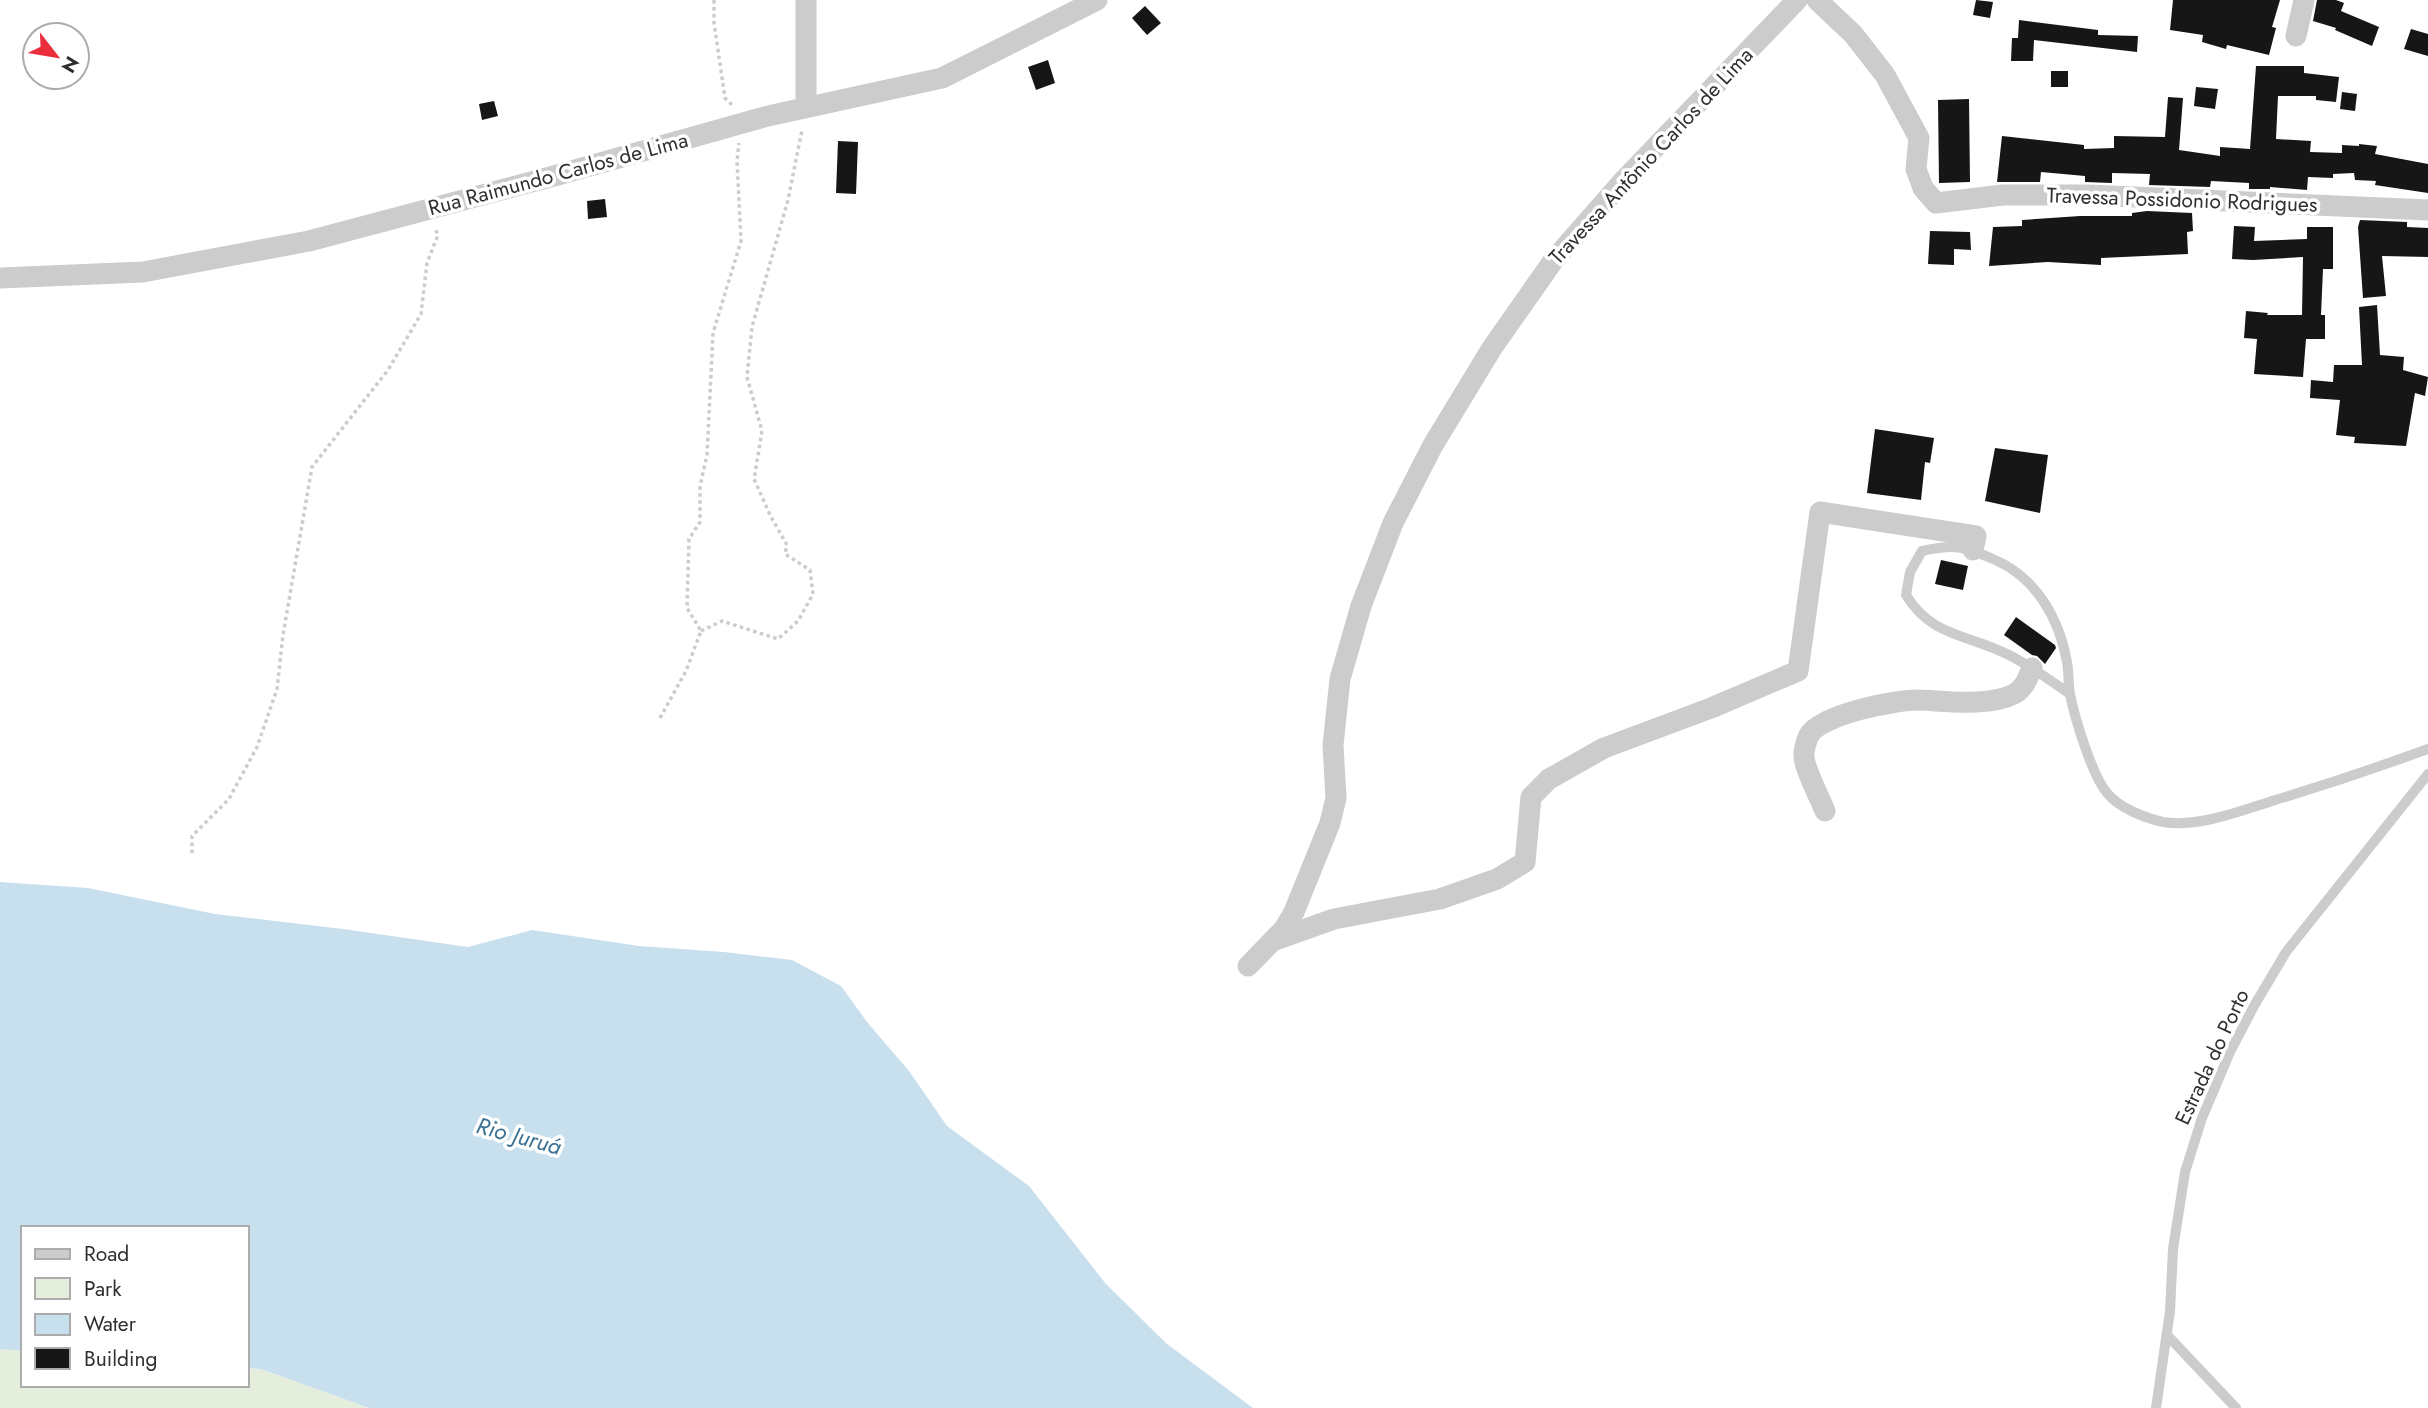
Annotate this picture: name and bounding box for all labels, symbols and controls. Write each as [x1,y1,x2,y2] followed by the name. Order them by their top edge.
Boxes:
[21,21,91,91] north arrow
[1542,41,1760,271] street label: Travessa Antônio Carlos de Lima
[55,51,86,78] text: N
[425,125,691,223] street label: Rua Raimundo Carlos de Lima
[2046,180,2318,220] street label: Travessa Possidonio Rodrigues
[2167,984,2257,1130] street label: Estrada do Porto
[473,1108,565,1164] water label: Rio Juruá
[21,1226,248,1387] legend
[84,1239,129,1269] text: Road
[84,1274,122,1304] text: Park
[84,1309,137,1339] text: Water
[84,1344,157,1374] text: Building

